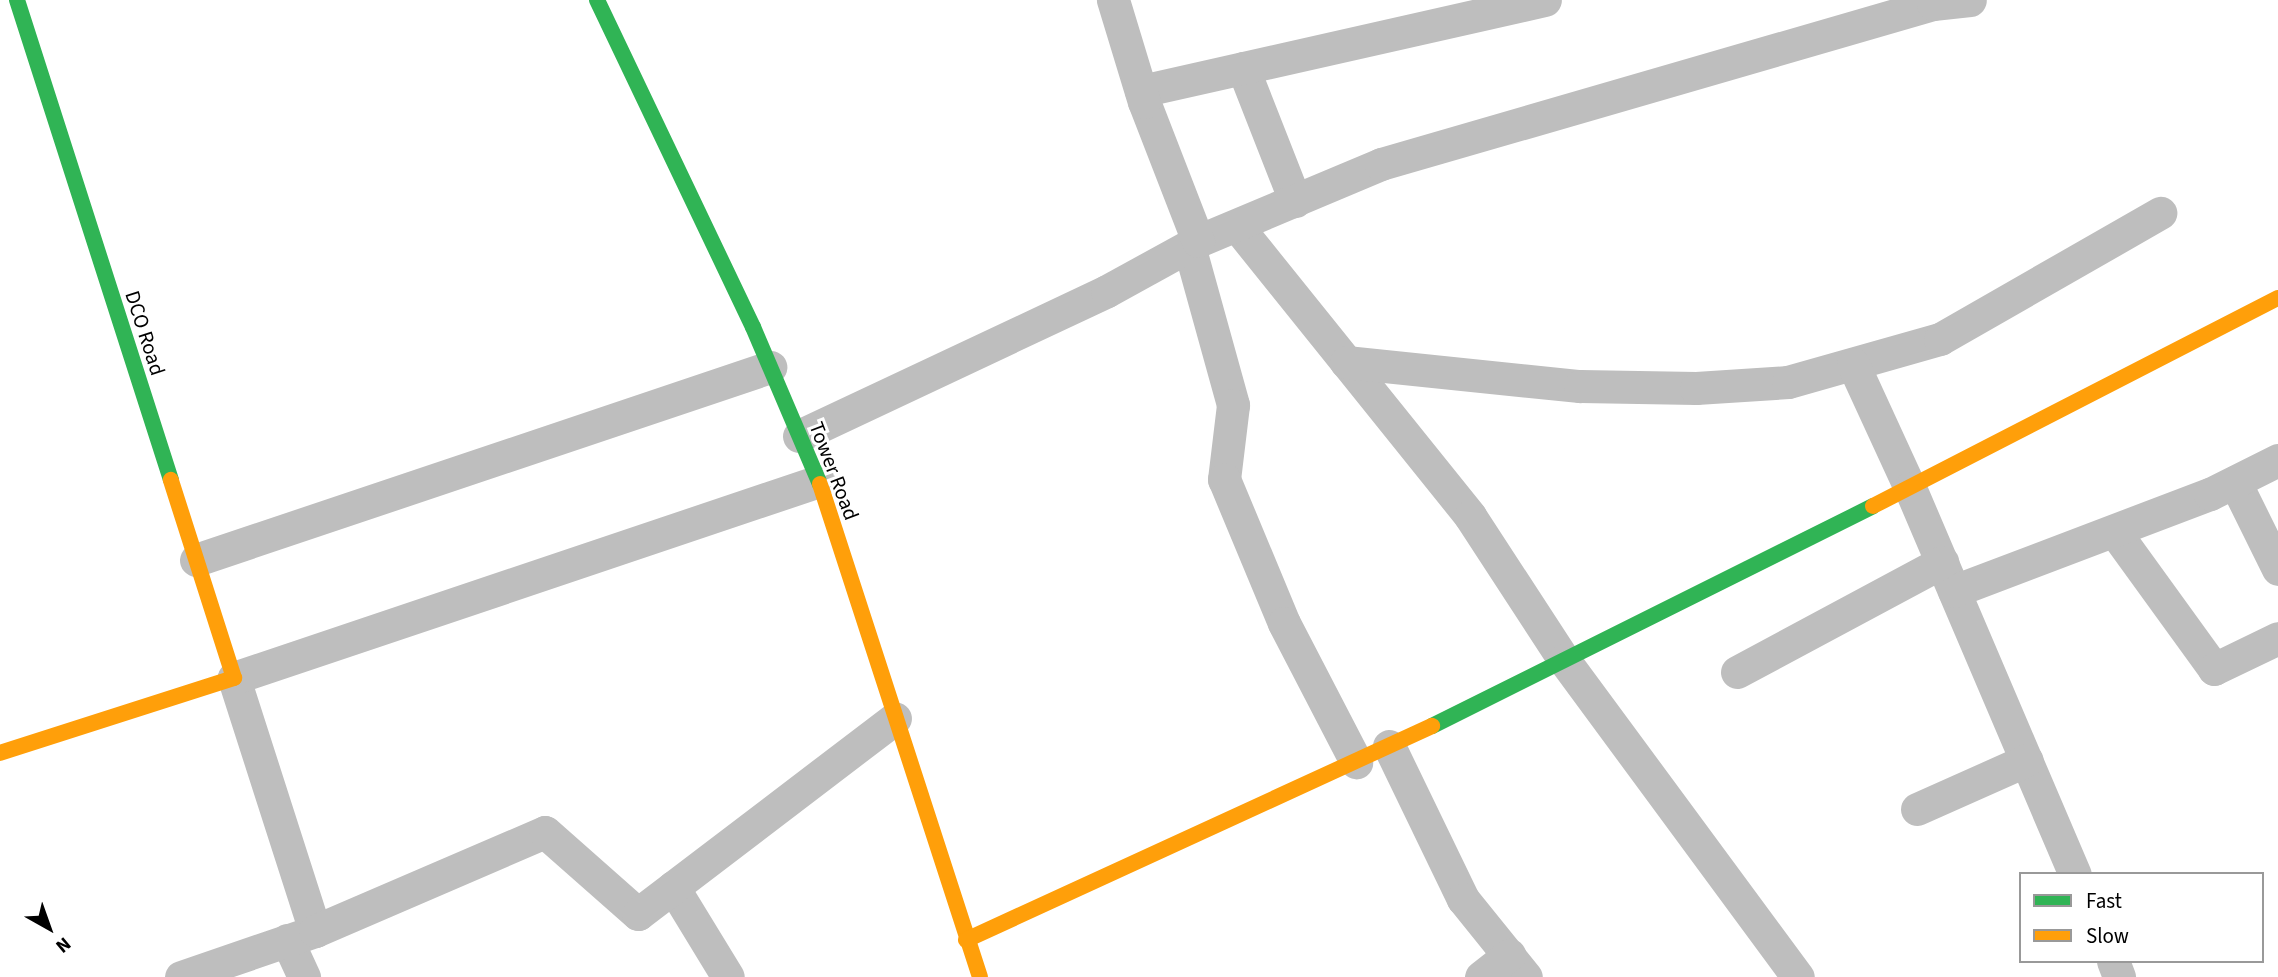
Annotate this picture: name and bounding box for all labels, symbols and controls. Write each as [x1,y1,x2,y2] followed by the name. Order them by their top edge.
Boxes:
[119,287,171,379] street label: DCO Road
[804,418,864,524] street label: Tower Road
[2019,872,2264,963] legend
[2086,886,2122,916] text: Fast
[14,893,84,963] north arrow
[2086,921,2129,951] text: Slow
[49,930,76,959] text: N

